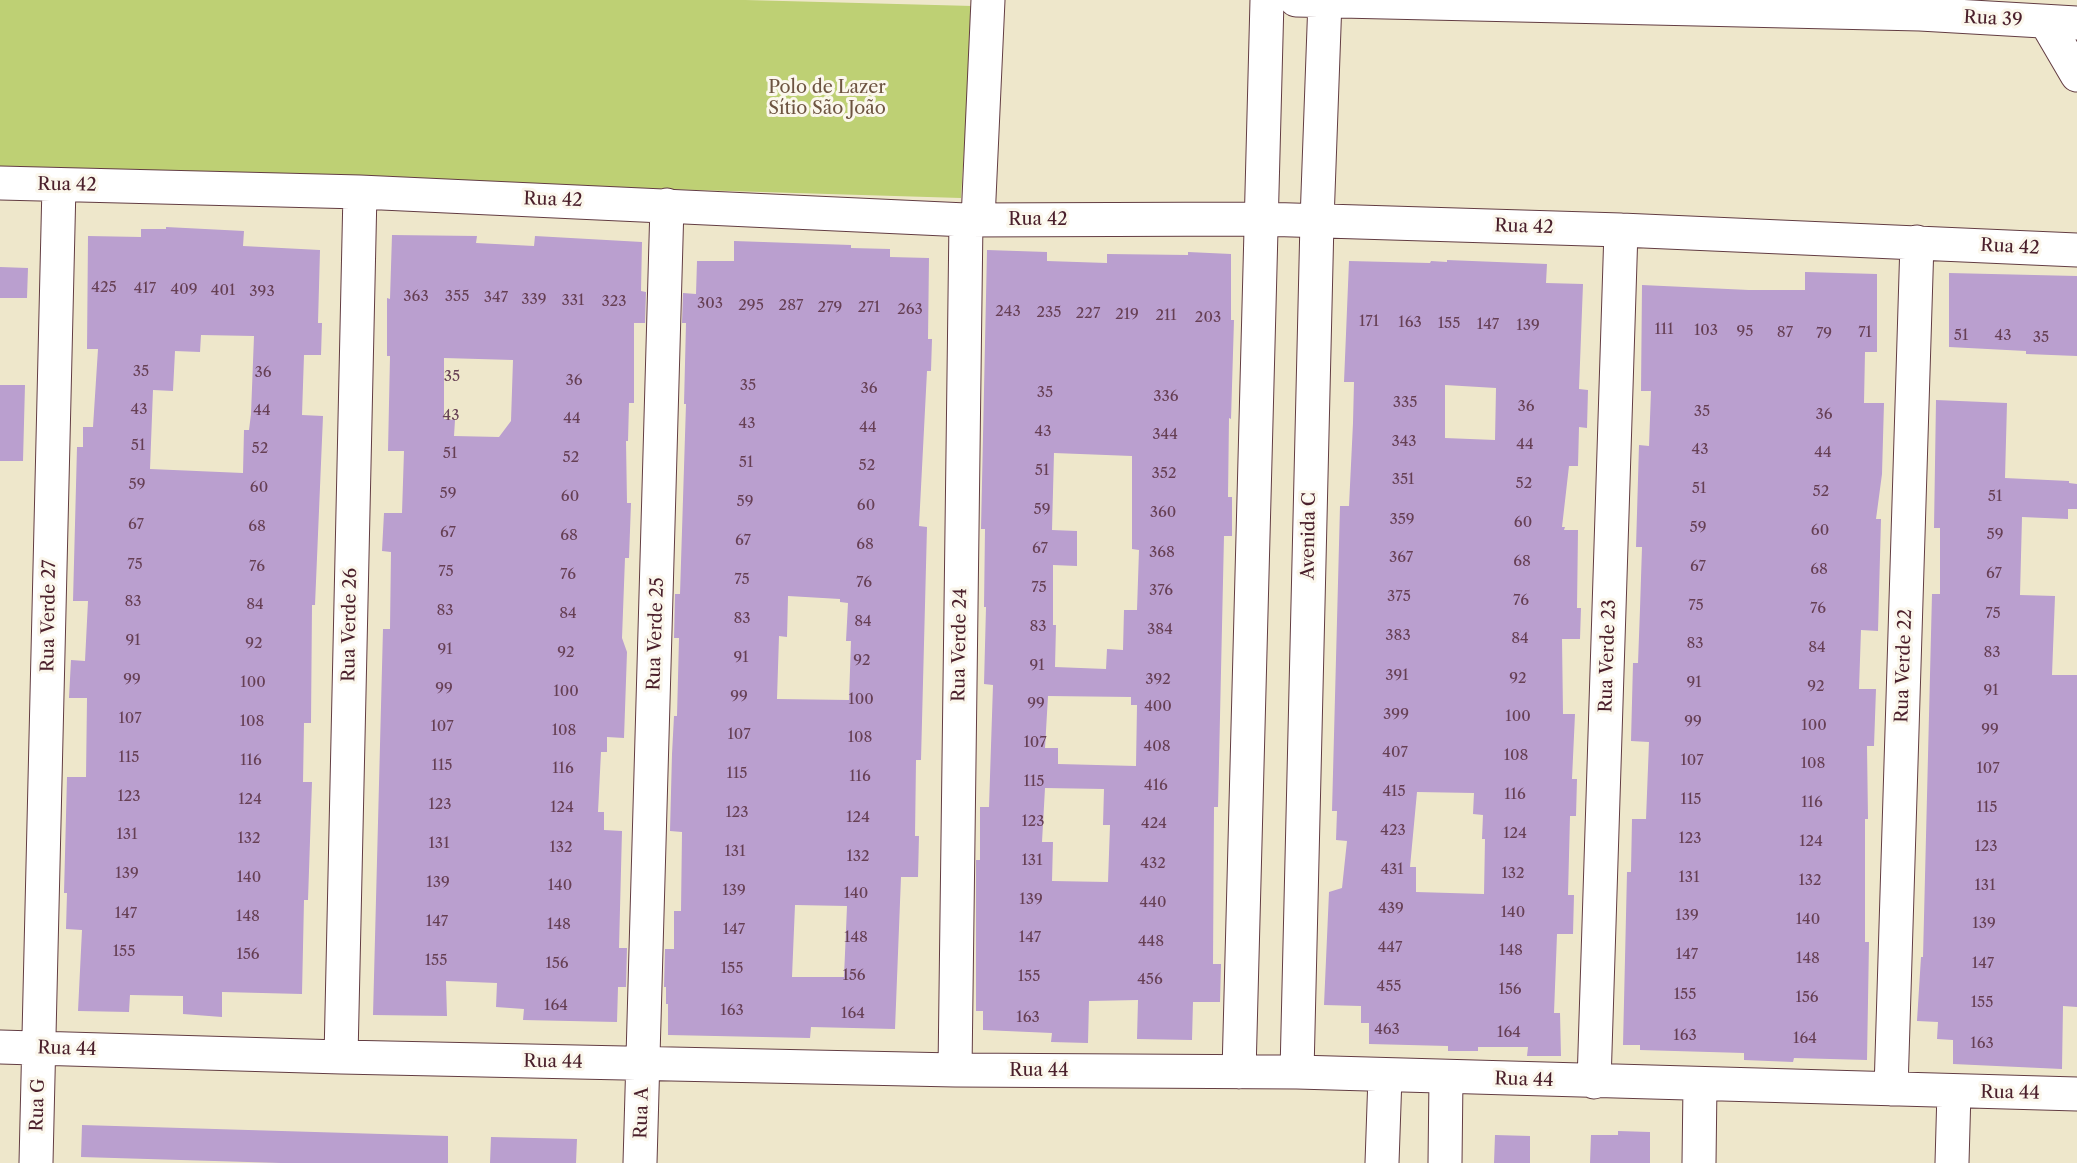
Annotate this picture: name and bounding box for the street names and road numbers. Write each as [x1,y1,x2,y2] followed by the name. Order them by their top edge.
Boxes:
[1963,7,2023,31] street label: Rua 39
[37,174,97,196] street label: Rua 42
[523,188,583,212] street label: Rua 42
[1008,209,1068,231] street label: Rua 42
[1494,215,1554,239] street label: Rua 42
[1980,235,2040,259] street label: Rua 42
[1297,492,1321,580] street label: Avenida C
[37,560,61,672] street label: Rua Verde 27
[338,568,362,682] street label: Rua Verde 26
[643,577,669,691] street label: Rua Verde 25
[948,588,972,702] street label: Rua Verde 24
[1595,599,1621,713] street label: Rua Verde 23
[1891,609,1917,723] street label: Rua Verde 22
[37,1037,97,1061] street label: Rua 44
[523,1051,583,1073] street label: Rua 44
[1009,1060,1069,1082] street label: Rua 44
[1494,1068,1554,1092] street label: Rua 44
[26,1078,50,1132] street label: Rua G
[1980,1082,2040,1104] street label: Rua 44
[630,1087,654,1139] street label: Rua A

